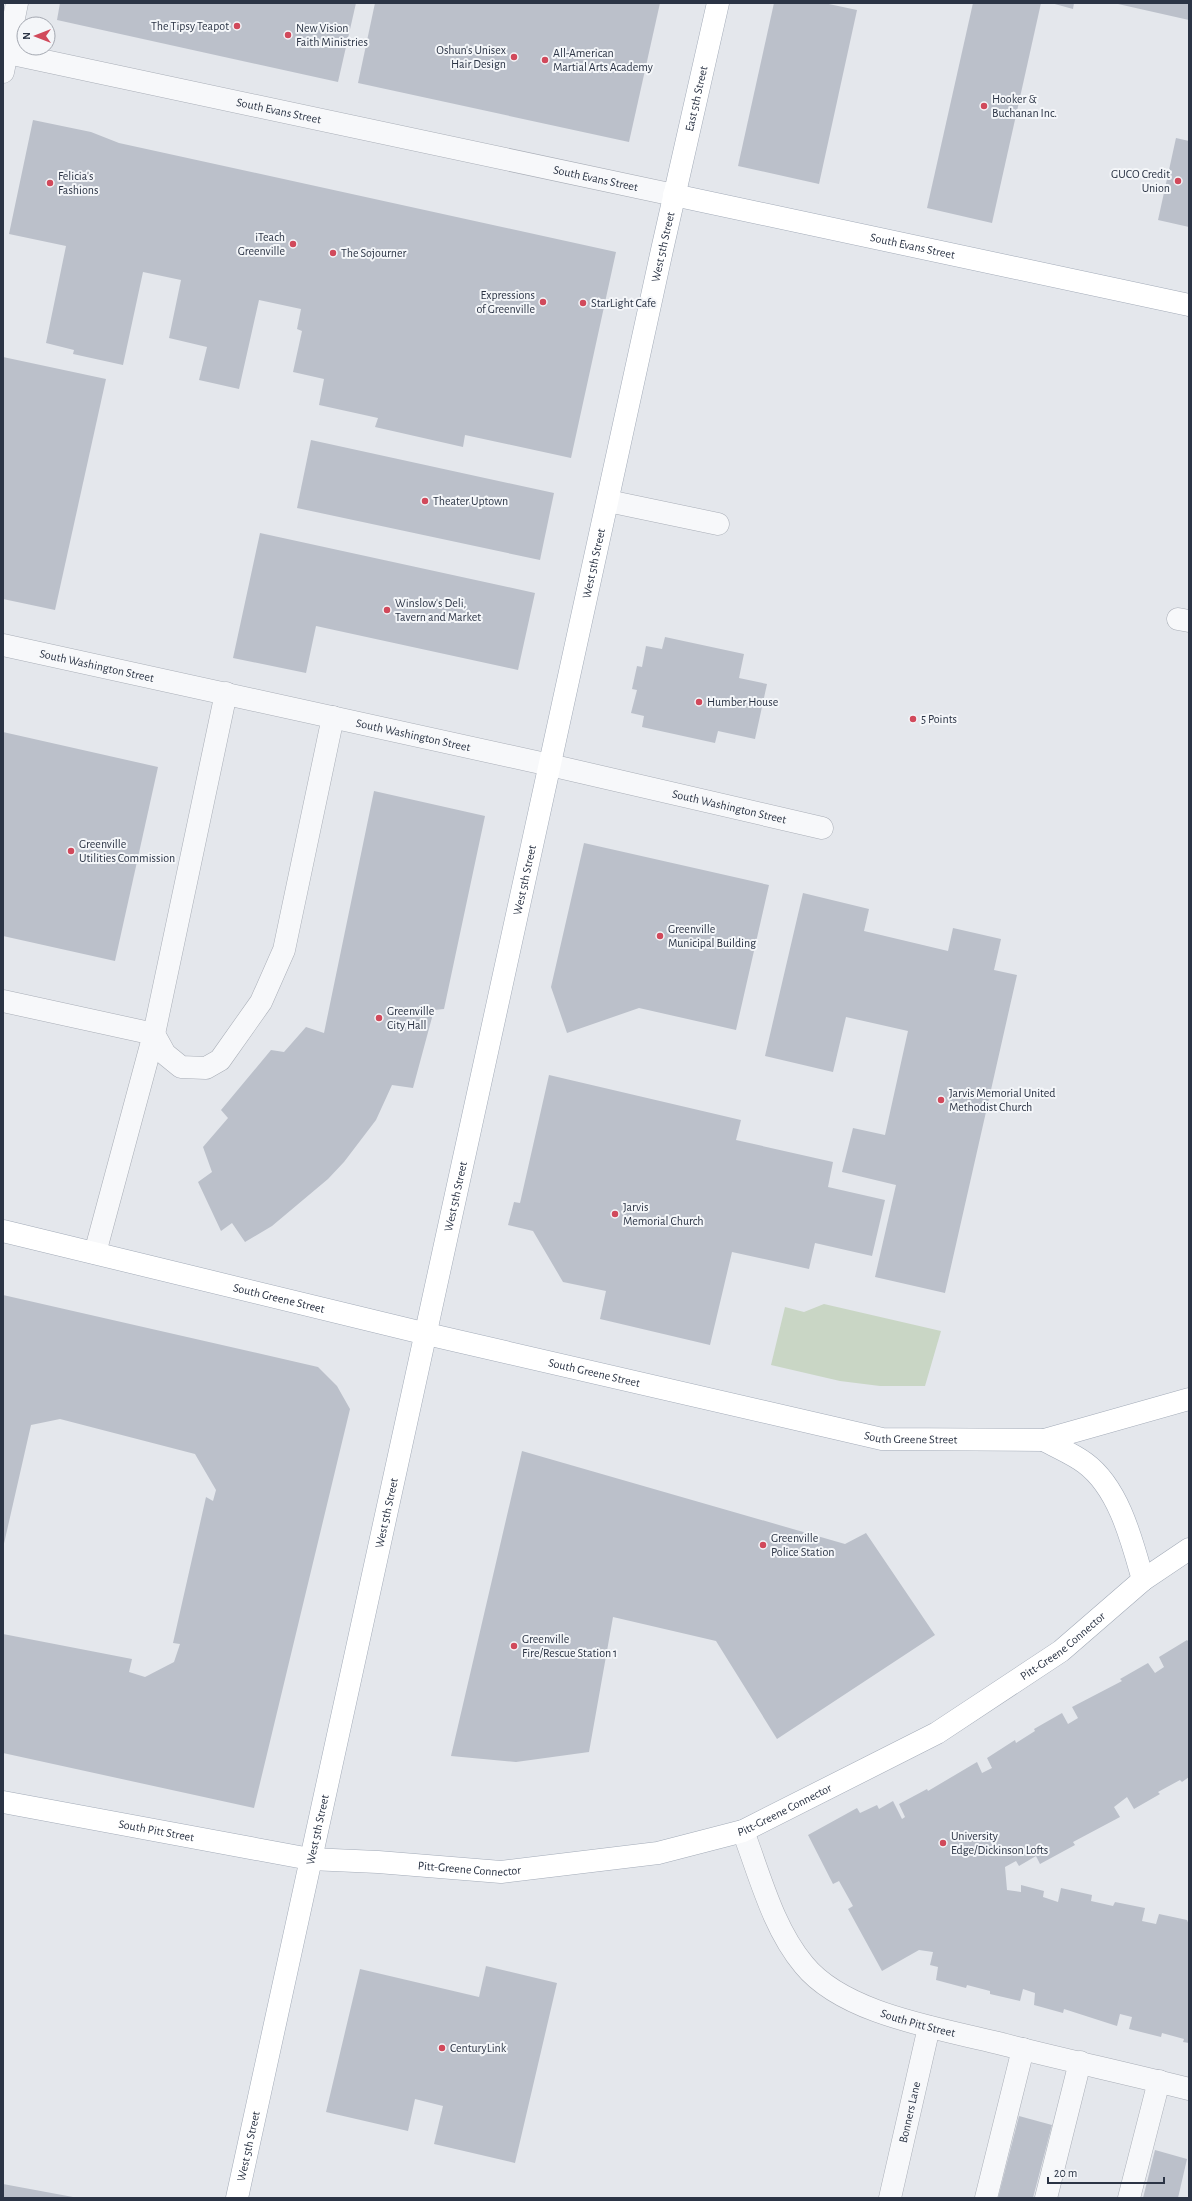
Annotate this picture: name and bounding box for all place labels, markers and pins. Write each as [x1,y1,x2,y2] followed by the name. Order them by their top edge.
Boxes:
[151,20,229,33] place label: The Tipsy Teapot
[232,21,242,31] marker: The Tipsy Teapot
[296,22,368,48] place label: New Vision Faith Ministries
[283,30,293,40] marker: New Vision Faith Ministries
[436,44,506,70] place label: Oshun's Unisex Hair Design
[553,47,653,74] place label: All-American Martial Arts Academy
[509,52,519,62] marker: Oshun's Unisex Hair Design
[540,55,550,65] marker: All-American Martial Arts Academy
[992,93,1057,119] place label: Hooker & Buchanan Inc.
[979,101,989,111] marker: Hooker & Buchanan Inc.
[1111,168,1170,194] place label: GUCO Credit Union
[58,170,98,196] place label: Felicia's Fashions
[1173,176,1183,186] marker: GUCO Credit Union
[45,178,55,188] marker: Felicia's Fashions
[238,231,285,257] place label: iTeach Greenville
[288,239,298,249] marker: iTeach Greenville
[341,247,407,260] place label: The Sojourner
[328,248,338,258] marker: The Sojourner
[476,289,535,315] place label: Expressions of Greenville
[538,297,548,307] marker: Expressions of Greenville
[591,297,656,309] place label: StarLight Cafe
[578,298,588,308] marker: StarLight Cafe
[433,495,508,507] place label: Theater Uptown
[420,496,430,506] marker: Theater Uptown
[395,597,481,623] place label: Winslow's Deli, Tavern and Market
[382,605,392,615] marker: Winslow's Deli, Tavern and Market
[707,696,778,708] place label: Humber House
[694,697,704,707] marker: Humber House
[921,713,957,725] place label: 5 Points
[908,714,918,724] marker: 5 Points
[79,838,175,864] place label: Greenville Utilities Commission
[66,846,76,856] marker: Greenville Utilities Commission
[668,923,756,949] place label: Greenville Municipal Building
[655,931,665,941] marker: Greenville Municipal Building
[387,1005,434,1032] place label: Greenville City Hall
[374,1013,384,1023] marker: Greenville City Hall
[949,1087,1056,1113] place label: Jarvis Memorial United Methodist Church
[936,1095,946,1105] marker: Jarvis Memorial United Methodist Church
[623,1201,704,1227] place label: Jarvis Memorial Church
[610,1209,620,1219] marker: Jarvis Memorial Church
[771,1532,834,1558] place label: Greenville Police Station
[758,1540,768,1550] marker: Greenville Police Station
[522,1633,617,1659] place label: Greenville Fire/Rescue Station 1
[509,1641,519,1651] marker: Greenville Fire/Rescue Station 1
[951,1830,1048,1856] place label: University Edge/Dickinson Lofts
[938,1838,948,1848] marker: University Edge/Dickinson Lofts
[450,2042,507,2055] place label: CenturyLink
[437,2043,447,2053] marker: CenturyLink

